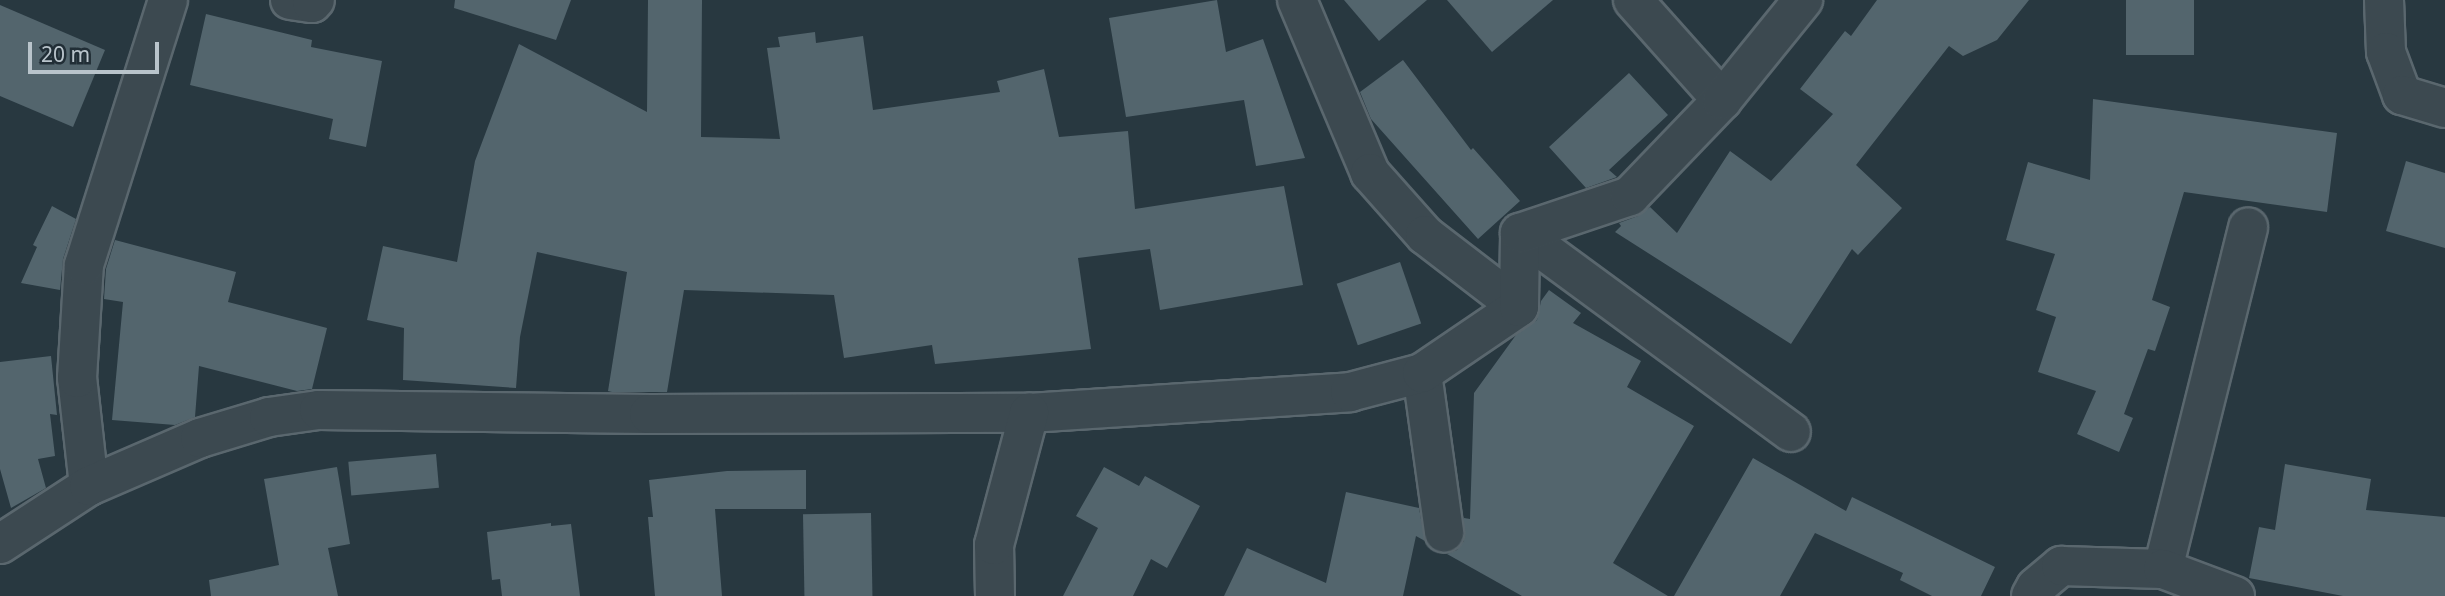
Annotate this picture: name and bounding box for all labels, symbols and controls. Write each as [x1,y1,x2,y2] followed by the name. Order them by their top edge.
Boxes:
[32,28,163,72] scale bar
[41,40,90,68] text: 20 m

